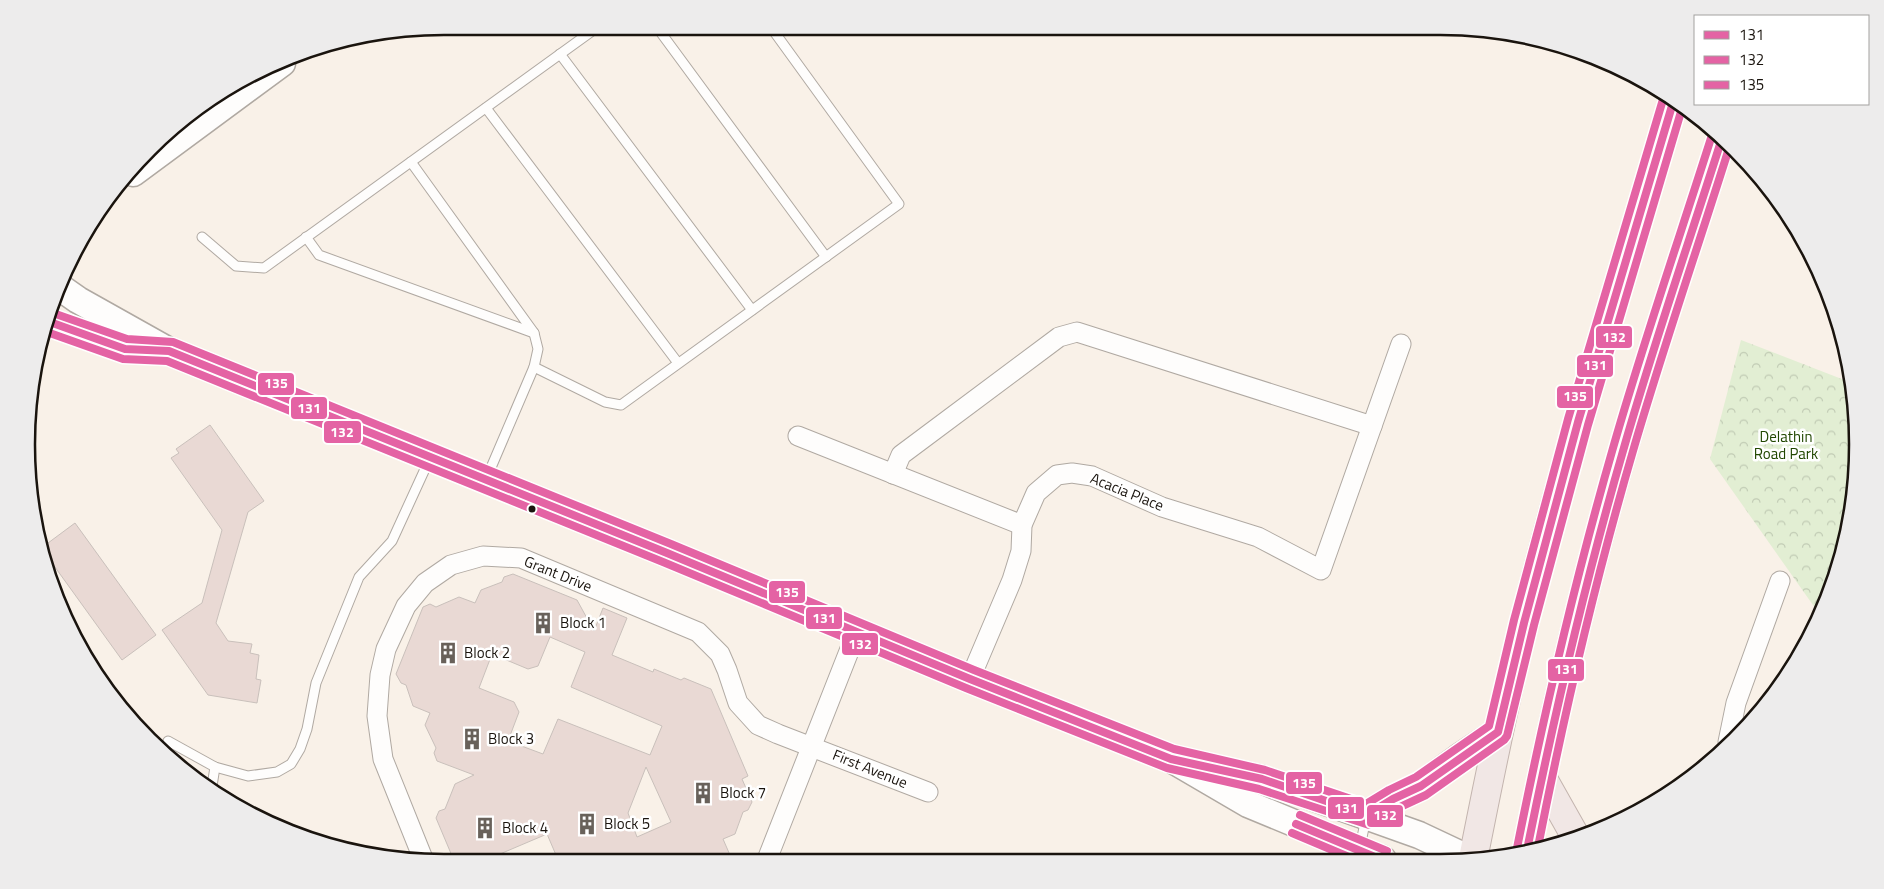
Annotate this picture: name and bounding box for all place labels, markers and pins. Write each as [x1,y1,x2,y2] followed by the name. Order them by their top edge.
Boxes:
[527,504,537,514] unlabelled marker
[530,610,556,636] building icon: Block 1
[560,611,606,634] place label: Block 1
[435,640,461,666] building icon: Block 2
[464,641,510,664] place label: Block 2
[459,726,485,752] building icon: Block 3
[488,727,534,750] place label: Block 3
[690,780,716,806] building icon: Block 7
[720,781,766,804] place label: Block 7
[574,811,600,837] building icon: Block 5
[604,812,650,835] place label: Block 5
[472,815,498,841] building icon: Block 4
[502,816,548,839] place label: Block 4

